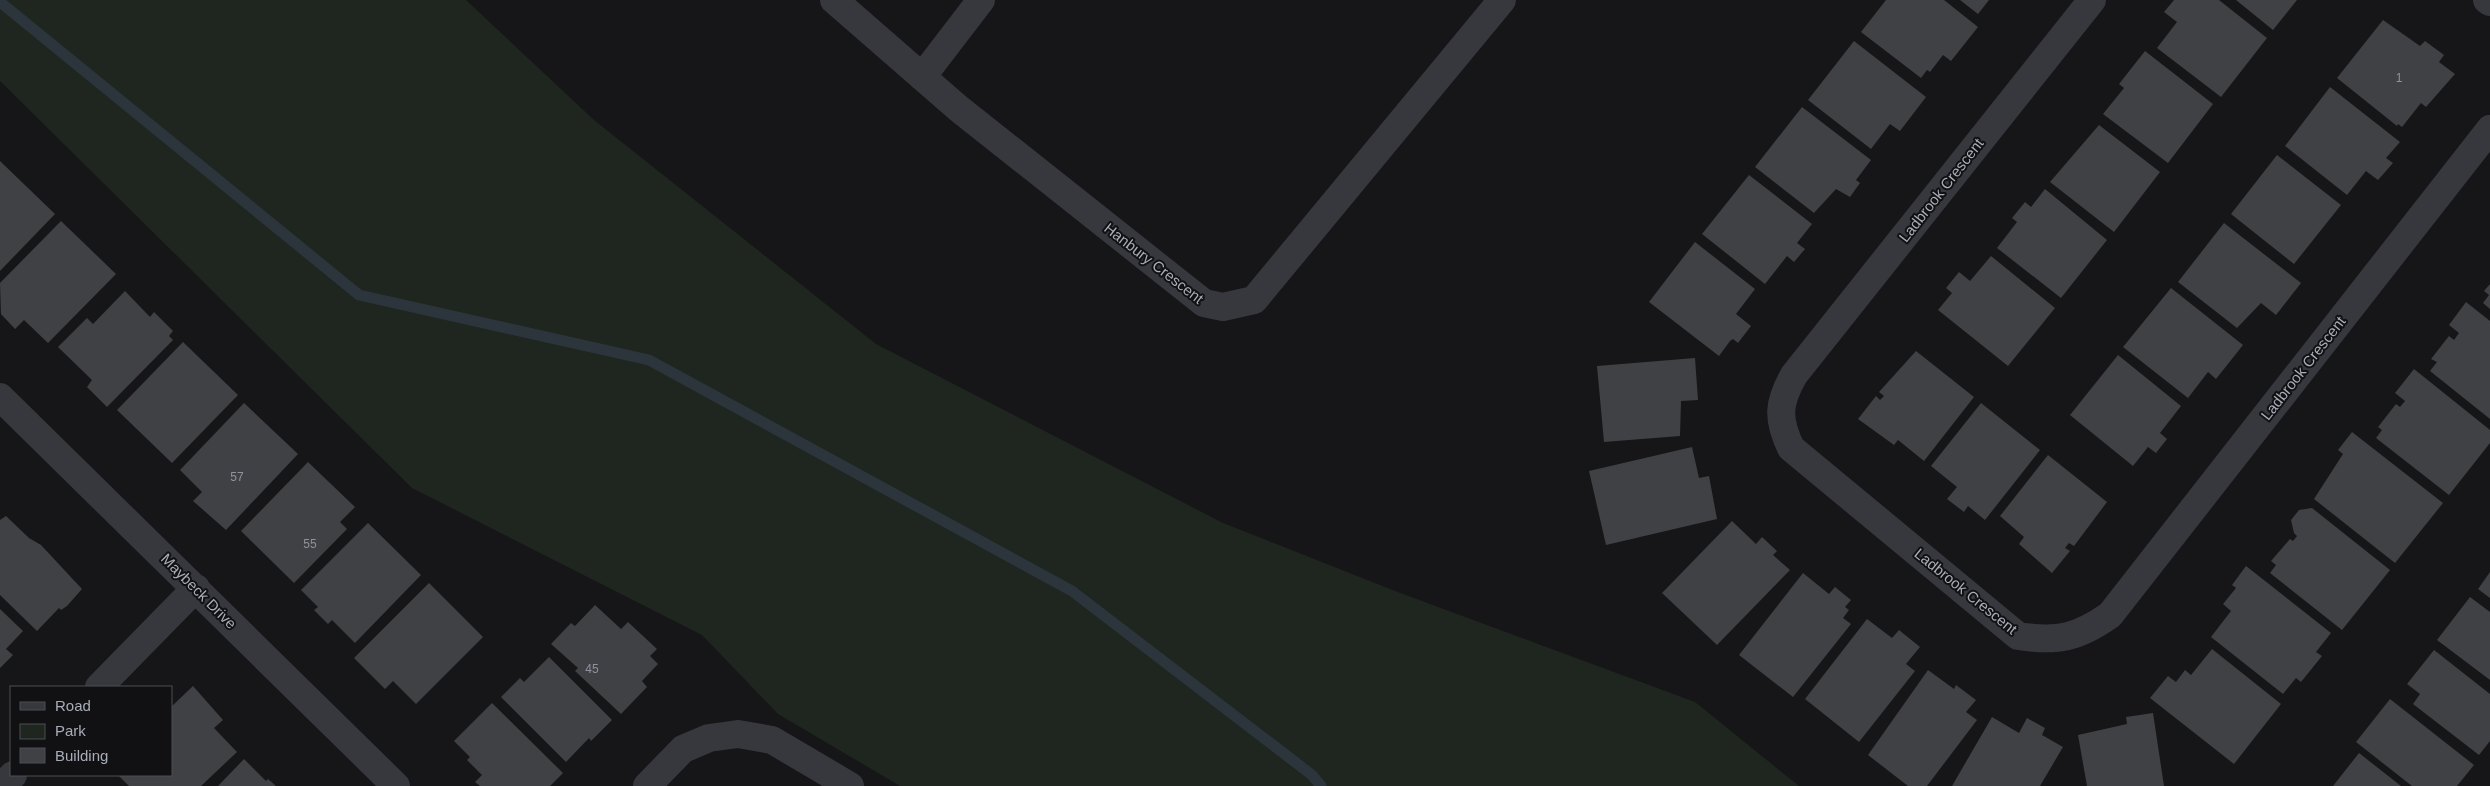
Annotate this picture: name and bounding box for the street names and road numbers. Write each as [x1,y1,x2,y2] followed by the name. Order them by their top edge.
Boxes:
[1895,134,1987,245] street label: Ladbrook Crescent
[1101,219,1208,307] street label: Hanbury Crescent
[2257,312,2349,423] street label: Ladbrook Crescent
[1911,545,2021,638] street label: Ladbrook Crescent
[158,550,240,632] street label: Maybeck Drive

